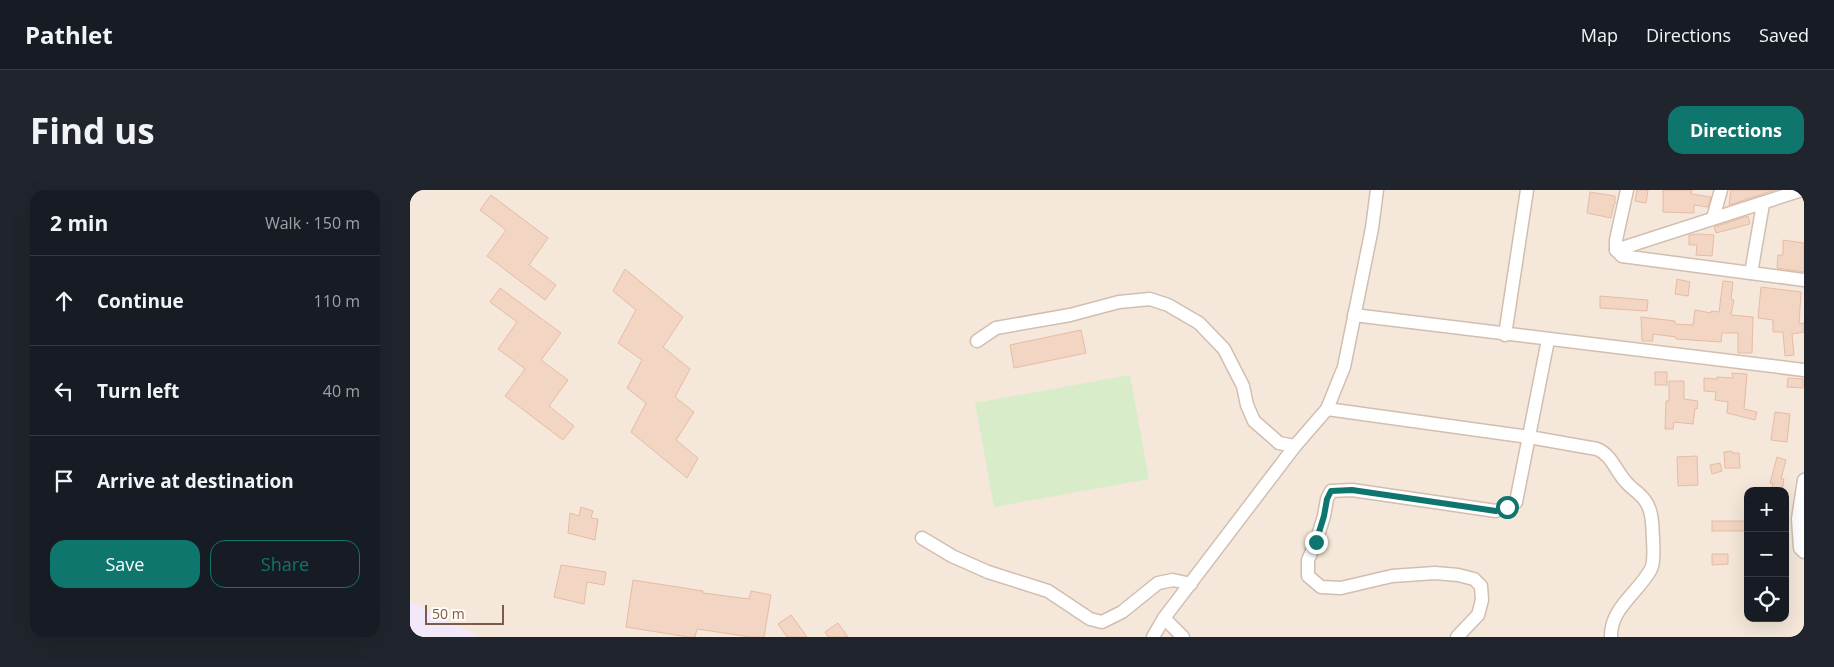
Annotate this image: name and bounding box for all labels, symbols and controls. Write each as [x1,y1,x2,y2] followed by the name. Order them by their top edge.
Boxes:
[25,18,113,51] text: Pathlet
[1581,23,1618,47] text: Map
[1646,23,1731,47] text: Directions
[1759,23,1809,47] text: Saved
[1668,106,1804,154] button: Directions
[30,107,155,154] text: Find us
[50,209,108,237] text: 2 min
[265,212,360,234] text: Walk · 150 m
[50,287,78,315] icon: ahead
[97,288,184,314] text: Continue
[314,290,360,312] text: 110 m
[50,377,78,405] icon: left
[97,378,179,404] text: Turn left
[323,380,360,402] text: 40 m
[50,467,78,495] icon: arrive
[97,468,294,494] text: Arrive at destination
[1744,487,1789,622] map controls
[1744,487,1789,532] button: +
[1496,496,1519,519] route start
[1305,531,1328,554] route end
[1744,532,1789,577] button: −
[50,540,200,588] button: Save
[210,540,360,588] button: Share
[1744,577,1789,622] button: locate
[425,602,504,625] scale bar
[432,604,465,623] text: 50 m

